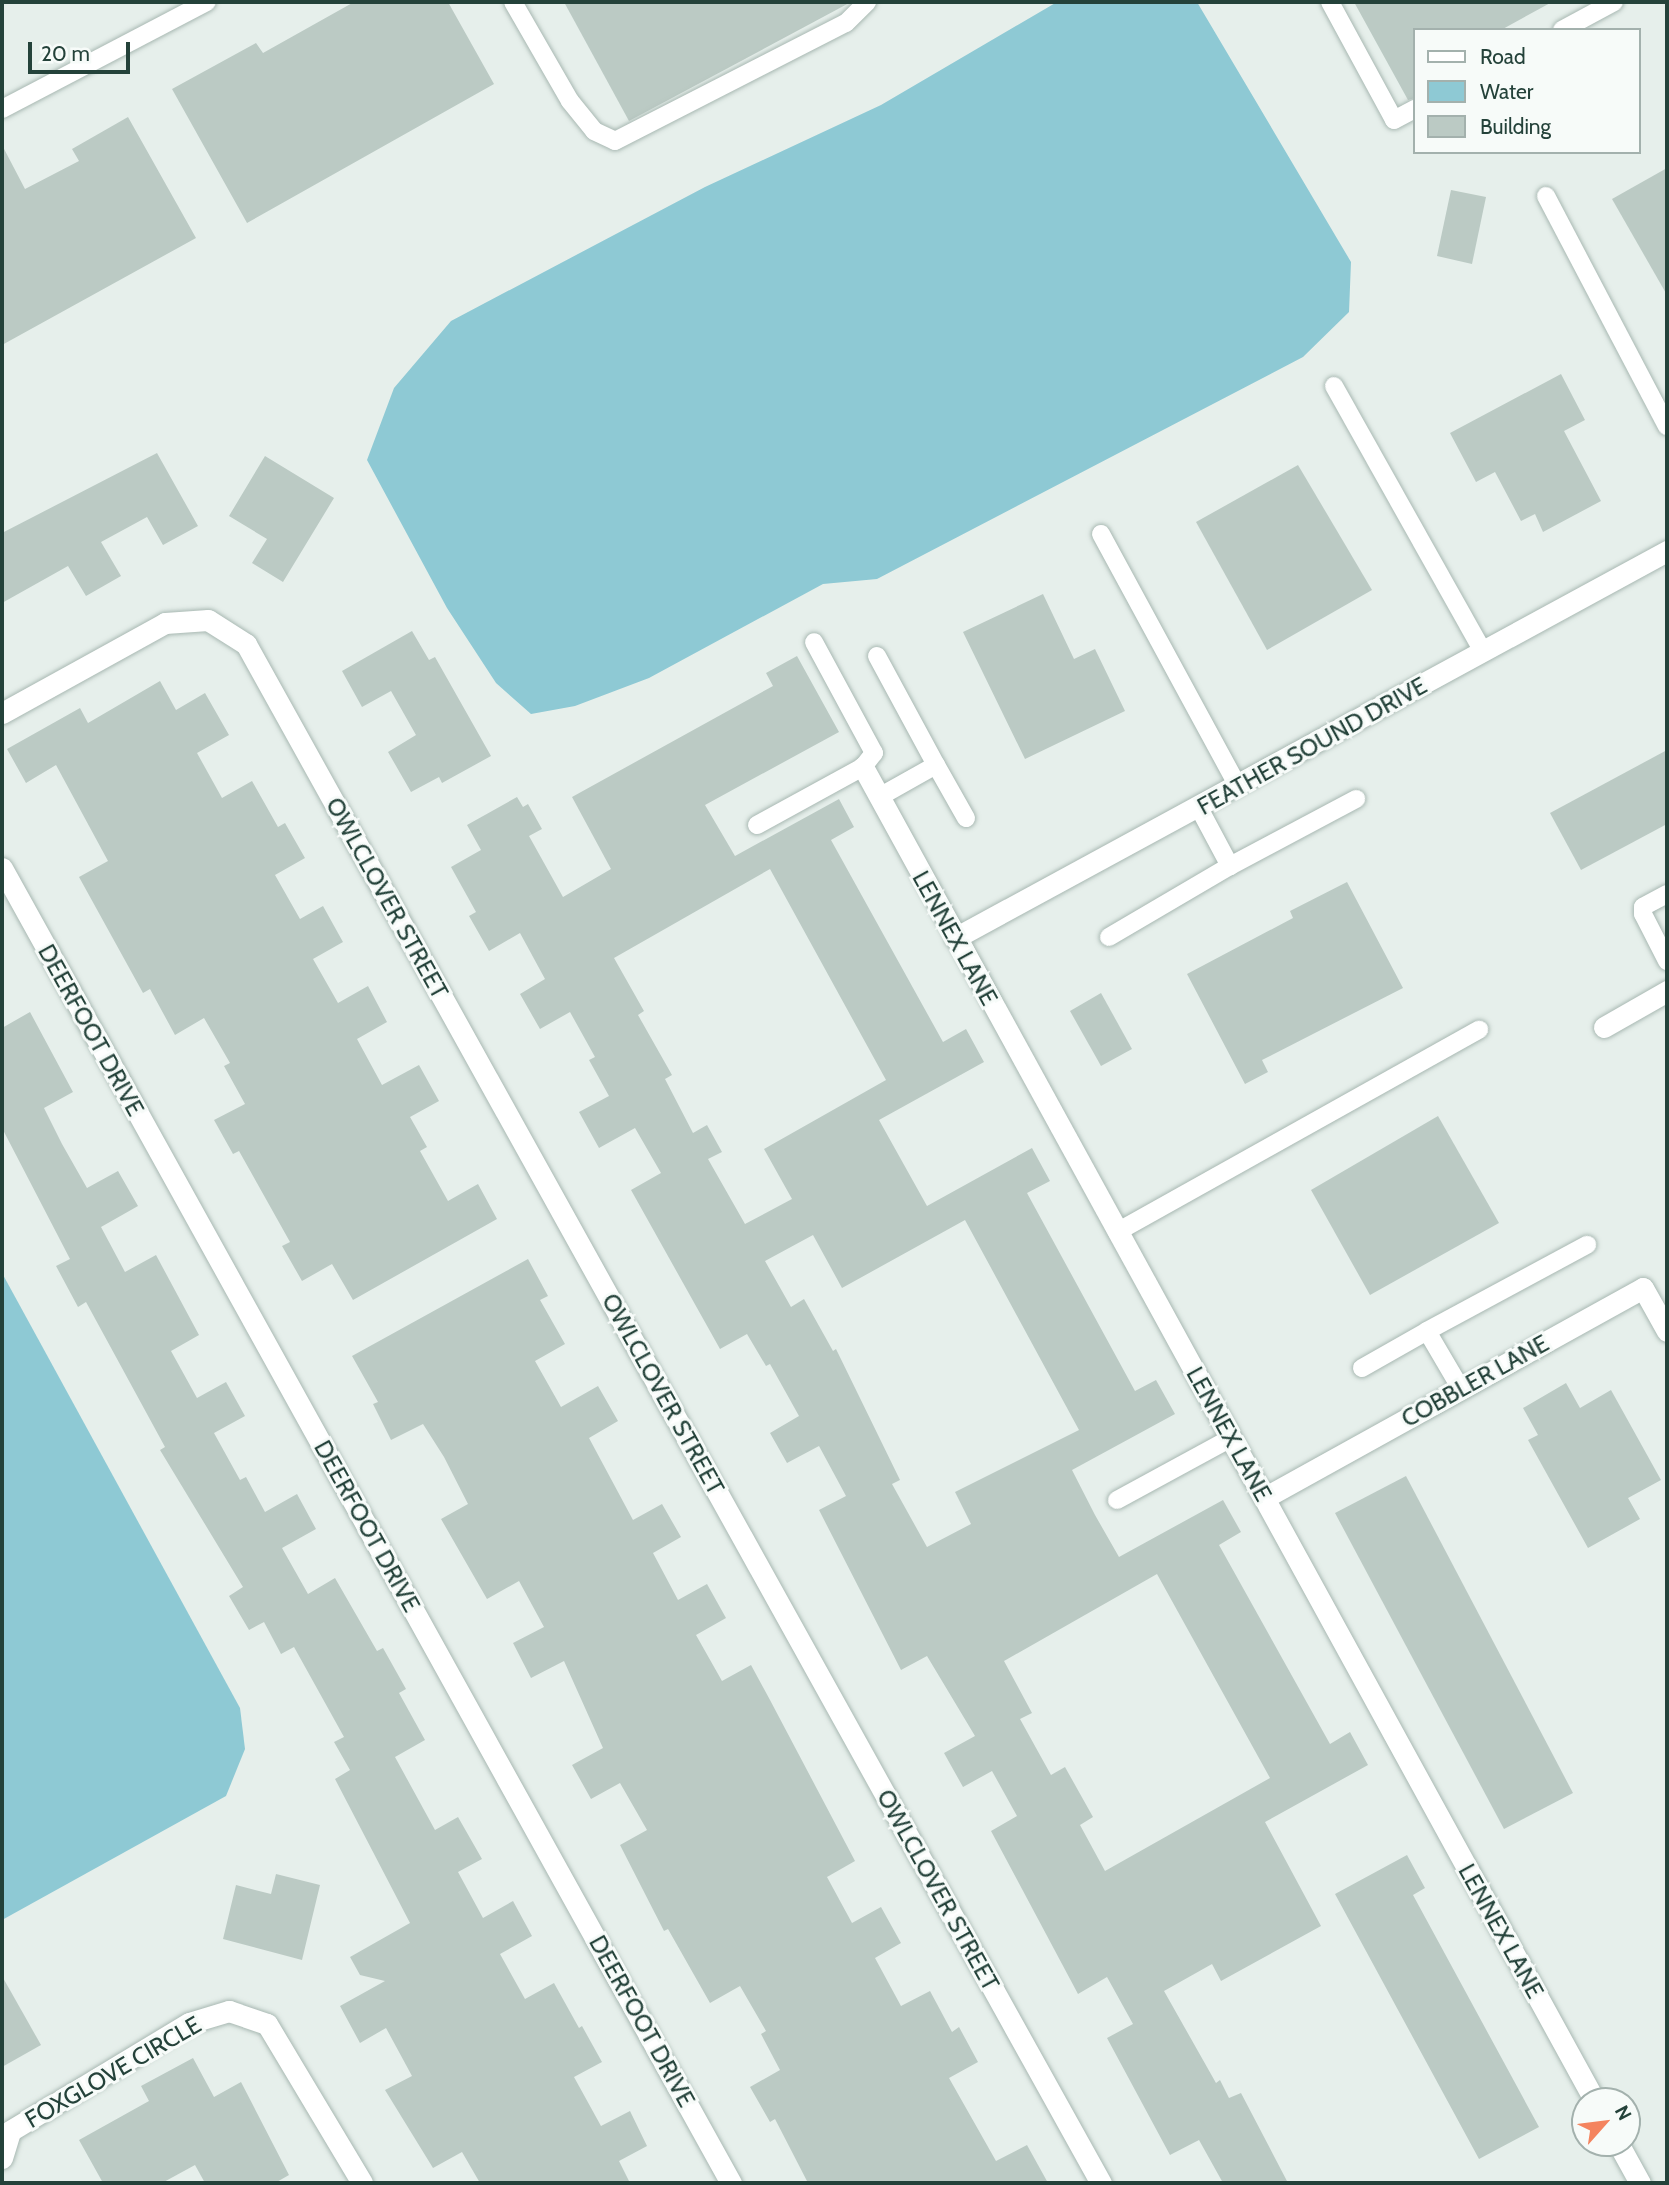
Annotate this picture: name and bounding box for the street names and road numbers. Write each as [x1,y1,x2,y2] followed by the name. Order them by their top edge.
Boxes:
[1192,671,1432,821] street label: FEATHER SOUND DRIVE
[320,792,454,1004] street label: OWLCLOVER STREET
[906,866,1004,1010] street label: LENNEX LANE
[32,939,150,1121] street label: DEERFOOT DRIVE
[596,1288,730,1500] street label: OWLCLOVER STREET
[1396,1329,1554,1433] street label: COBBLER LANE
[1180,1362,1278,1506] street label: LENNEX LANE
[308,1435,426,1617] street label: DEERFOOT DRIVE
[871,1784,1005,1996] street label: OWLCLOVER STREET
[1452,1859,1550,2003] street label: LENNEX LANE
[583,1930,701,2112] street label: DEERFOOT DRIVE
[20,2010,206,2134] street label: FOXGLOVE CIRCLE

